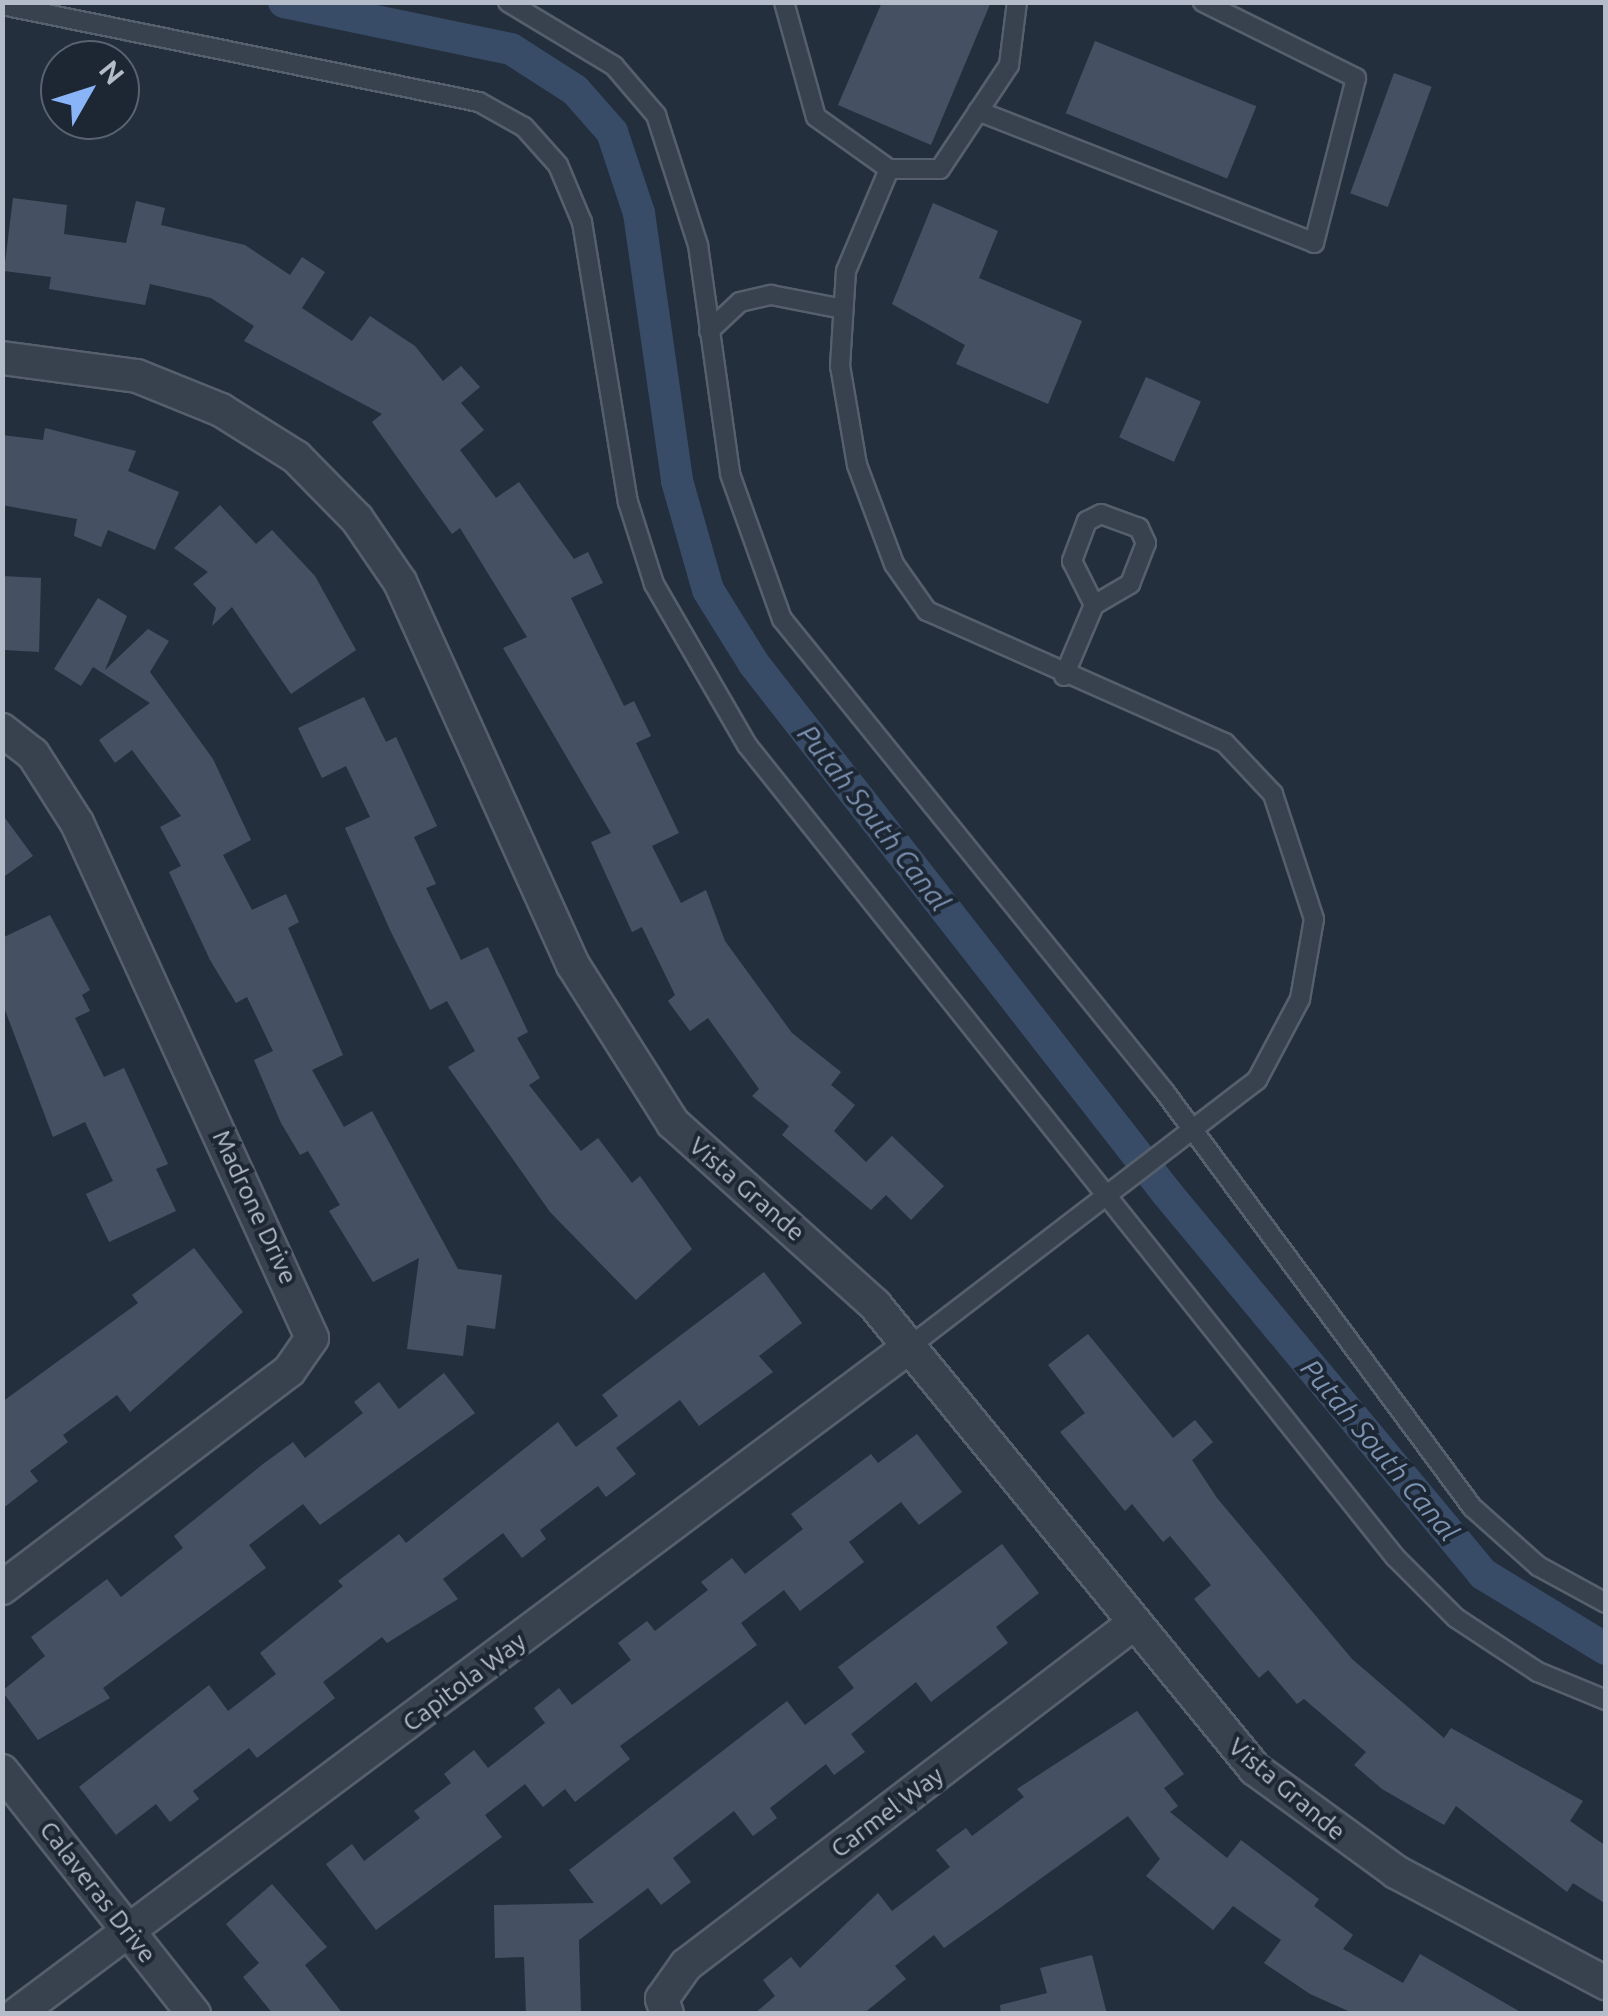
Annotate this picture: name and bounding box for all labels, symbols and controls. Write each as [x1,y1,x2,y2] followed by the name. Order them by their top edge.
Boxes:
[40,40,140,140] north arrow
[94,54,131,90] text: N
[791,718,957,918] water label: Putah South Canal
[206,1125,304,1289] street label: Madrone Drive
[683,1131,811,1247] street label: Vista Grande
[1294,1352,1466,1548] water label: Putah South Canal
[397,1626,531,1738] street label: Capitola Way
[1222,1731,1352,1847] street label: Vista Grande
[825,1760,949,1864] street label: Carmel Way
[33,1815,163,1969] street label: Calaveras Drive

